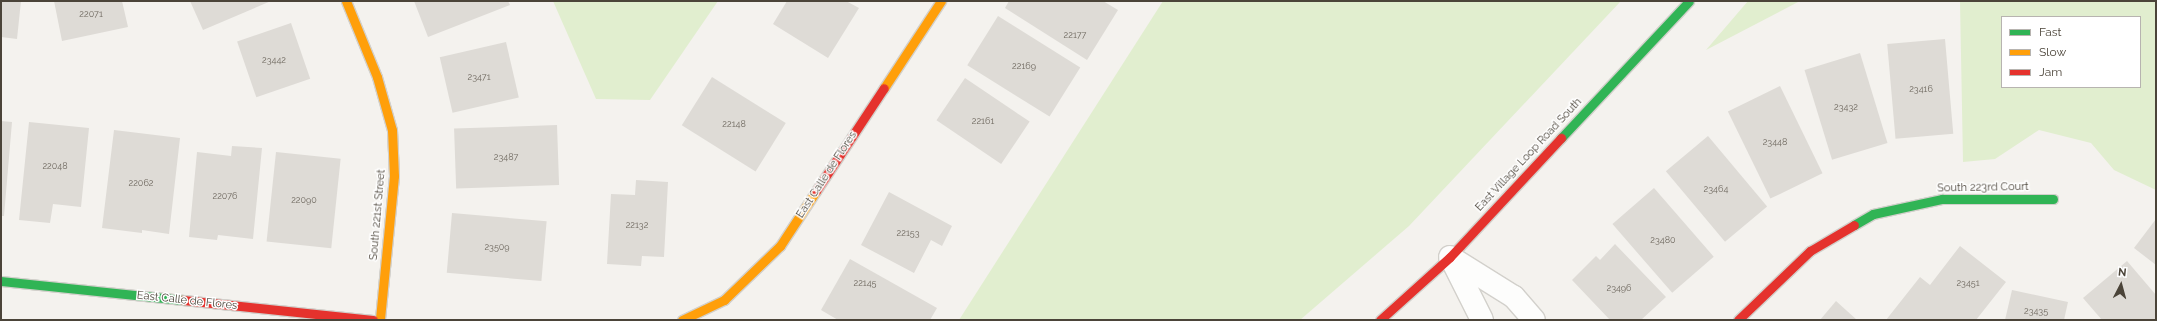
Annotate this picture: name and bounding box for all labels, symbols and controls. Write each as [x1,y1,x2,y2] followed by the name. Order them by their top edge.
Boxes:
[79,9,103,19] house number: 22071
[2001,16,2141,88] legend
[2039,25,2062,39] text: Fast
[1064,30,1086,40] house number: 22177
[2039,45,2066,59] text: Slow
[262,55,286,65] house number: 23442
[1012,61,1036,71] house number: 22169
[2039,65,2062,79] text: Jam
[467,72,491,82] house number: 23471
[1909,84,1933,94] house number: 23416
[1473,96,1585,214] street label: East Village Loop Road South
[1834,102,1858,112] house number: 23432
[972,116,994,126] house number: 22161
[722,119,746,129] house number: 22148
[794,129,860,221] street label: East Calle de Flores
[1763,137,1787,147] house number: 23448
[494,152,518,162] house number: 23487
[42,161,68,171] house number: 22048
[367,169,389,261] street label: South 221st Street
[128,178,154,188] house number: 22062
[1937,181,2029,195] street label: South 223rd Court
[1704,184,1728,194] house number: 23464
[212,191,238,201] house number: 22076
[291,195,317,205] house number: 22090
[626,220,648,230] house number: 22132
[897,228,919,238] house number: 22153
[1650,235,1676,245] house number: 23480
[484,242,510,252] house number: 23509
[2101,265,2141,305] north arrow
[2117,266,2127,279] text: N
[853,278,877,288] house number: 22145
[1956,278,1980,288] house number: 23451
[1606,283,1632,293] house number: 23496
[136,289,238,313] street label: East Calle de Flores
[2024,306,2048,316] house number: 23435

